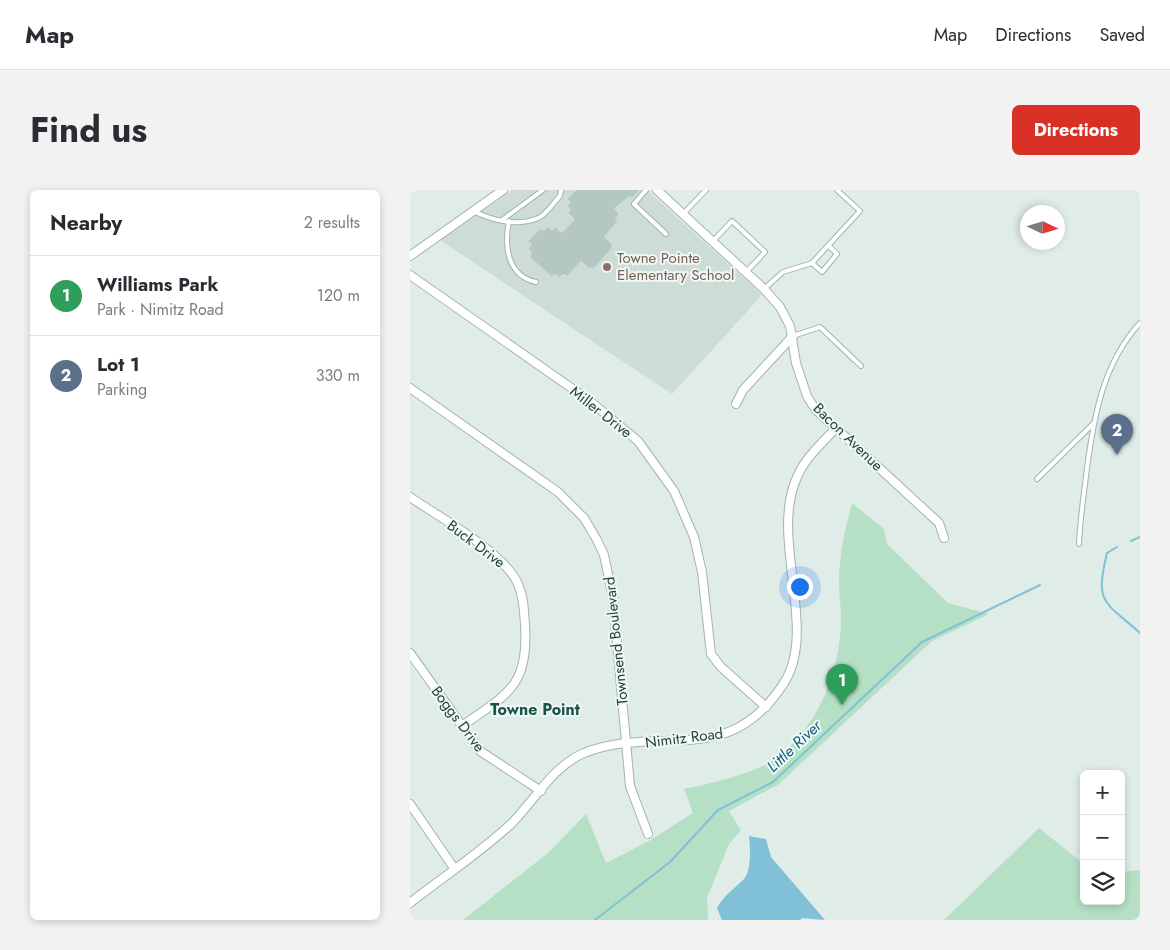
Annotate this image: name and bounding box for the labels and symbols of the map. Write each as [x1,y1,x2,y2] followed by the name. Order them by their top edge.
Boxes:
[1020,205,1065,250] north arrow
[617,247,734,286] place label: Towne Pointe Elementary School
[601,261,613,273] marker: Towne Pointe Elementary School
[565,381,637,444] street label: Miller Drive
[808,398,888,476] street label: Bacon Avenue
[1101,414,1133,455] pin: 2
[442,515,510,573] street label: Buck Drive
[787,574,813,600] your location
[598,576,634,706] street label: Townsend Boulevard
[826,664,858,705] pin: 1
[426,681,490,757] street label: Boggs Drive
[490,698,581,721] district label: Towne Point
[761,713,828,777] water label: Little River
[644,722,724,754] street label: Nimitz Road

